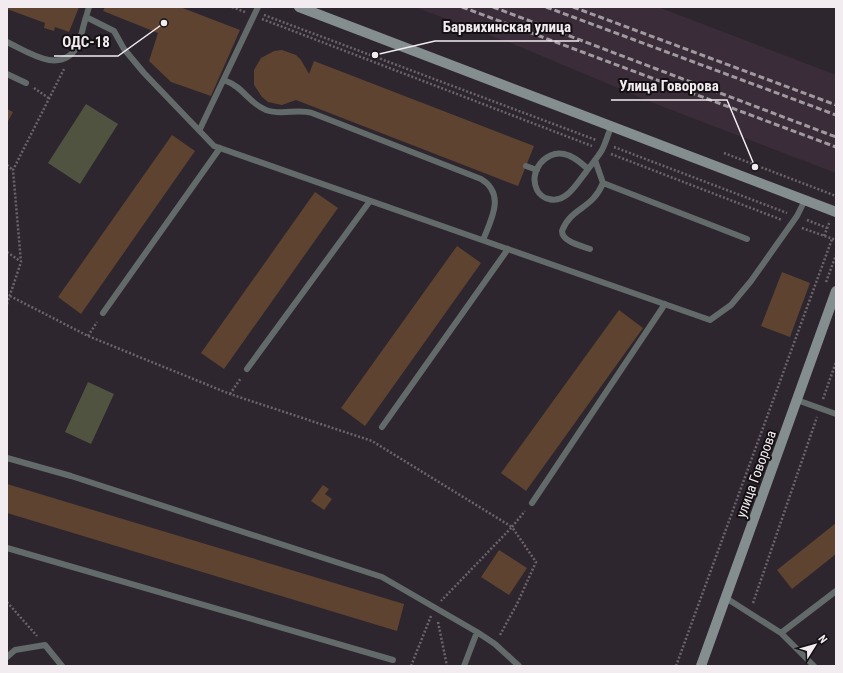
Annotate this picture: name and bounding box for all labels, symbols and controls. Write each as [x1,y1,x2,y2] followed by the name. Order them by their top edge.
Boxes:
[435,14,579,41] callout: Барвихинская улица
[443,18,571,36] text: Барвихинская улица
[54,29,118,56] callout: ОДС-18
[62,33,110,51] text: ОДС-18
[611,73,727,100] callout: Улица Говорова
[619,77,719,95] text: Улица Говорова
[733,428,779,520] street label: улица Говорова
[795,625,835,665] north arrow
[815,633,830,646] text: N

